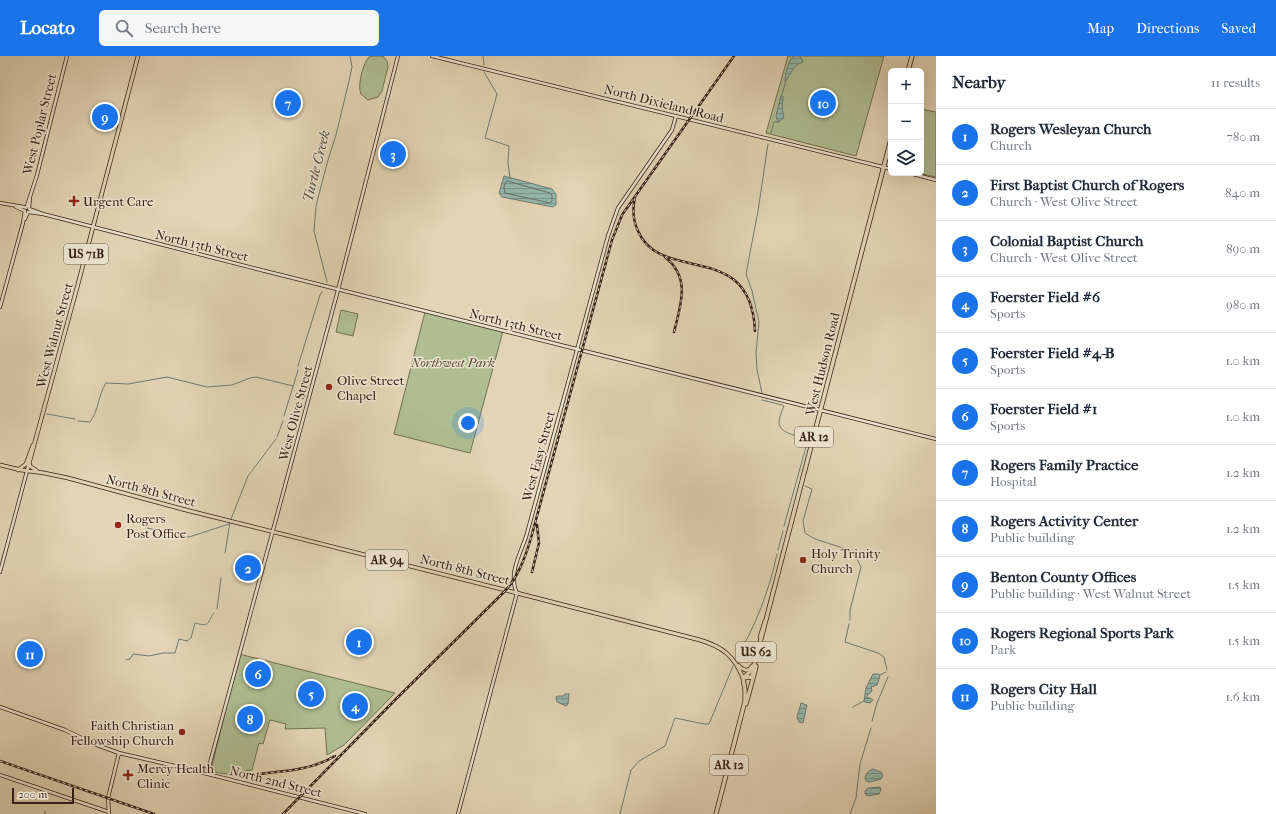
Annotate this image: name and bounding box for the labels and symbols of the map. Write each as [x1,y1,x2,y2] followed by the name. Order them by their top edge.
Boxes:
[19,72,59,177] street label: West Poplar Street
[602,81,726,126] street label: North Dixieland Road
[275,88,301,118] pin: 7
[810,88,836,118] pin: 10
[92,102,118,132] pin: 9
[299,129,334,204] water label: Turtle Creek
[380,139,406,169] pin: 3
[83,194,154,209] place label: Urgent Care
[68,195,80,207] marker: Urgent Care
[154,227,250,264] street label: North 13th Street
[64,244,108,264] road number: US 71B
[33,280,76,390] street label: West Walnut Street
[468,306,564,343] street label: North 13th Street
[802,310,843,418] street label: West Hudson Road
[410,355,495,370] park label: Northwest Park
[275,364,315,463] street label: West Olive Street
[337,373,405,403] place label: Olive Street Chapel
[324,382,334,392] marker: Olive Street Chapel
[519,409,558,504] street label: West Easy Street
[458,413,478,433] your location
[795,427,833,447] road number: AR 12
[104,471,198,510] street label: North 8th Street
[126,511,187,541] place label: Rogers Post Office
[113,520,123,530] marker: Rogers Post Office
[811,546,882,576] place label: Holy Trinity Church
[366,550,408,570] road number: AR 94
[418,551,512,588] street label: North 8th Street
[235,553,261,583] pin: 2
[798,555,808,565] marker: Holy Trinity Church
[346,627,372,657] pin: 1
[17,639,43,669] pin: 11
[736,642,776,662] road number: US 62
[245,659,271,689] pin: 6
[298,679,324,709] pin: 5
[342,691,368,721] pin: 4
[237,704,263,734] pin: 8
[70,718,175,748] place label: Faith Christian Fellowship Church
[177,727,187,737] marker: Faith Christian Fellowship Church
[710,755,748,775] road number: AR 12
[137,761,215,791] place label: Mercy Health Clinic
[228,763,324,800] street label: North 2nd Street
[122,769,134,781] marker: Mercy Health Clinic
[12,786,74,805] scale bar

